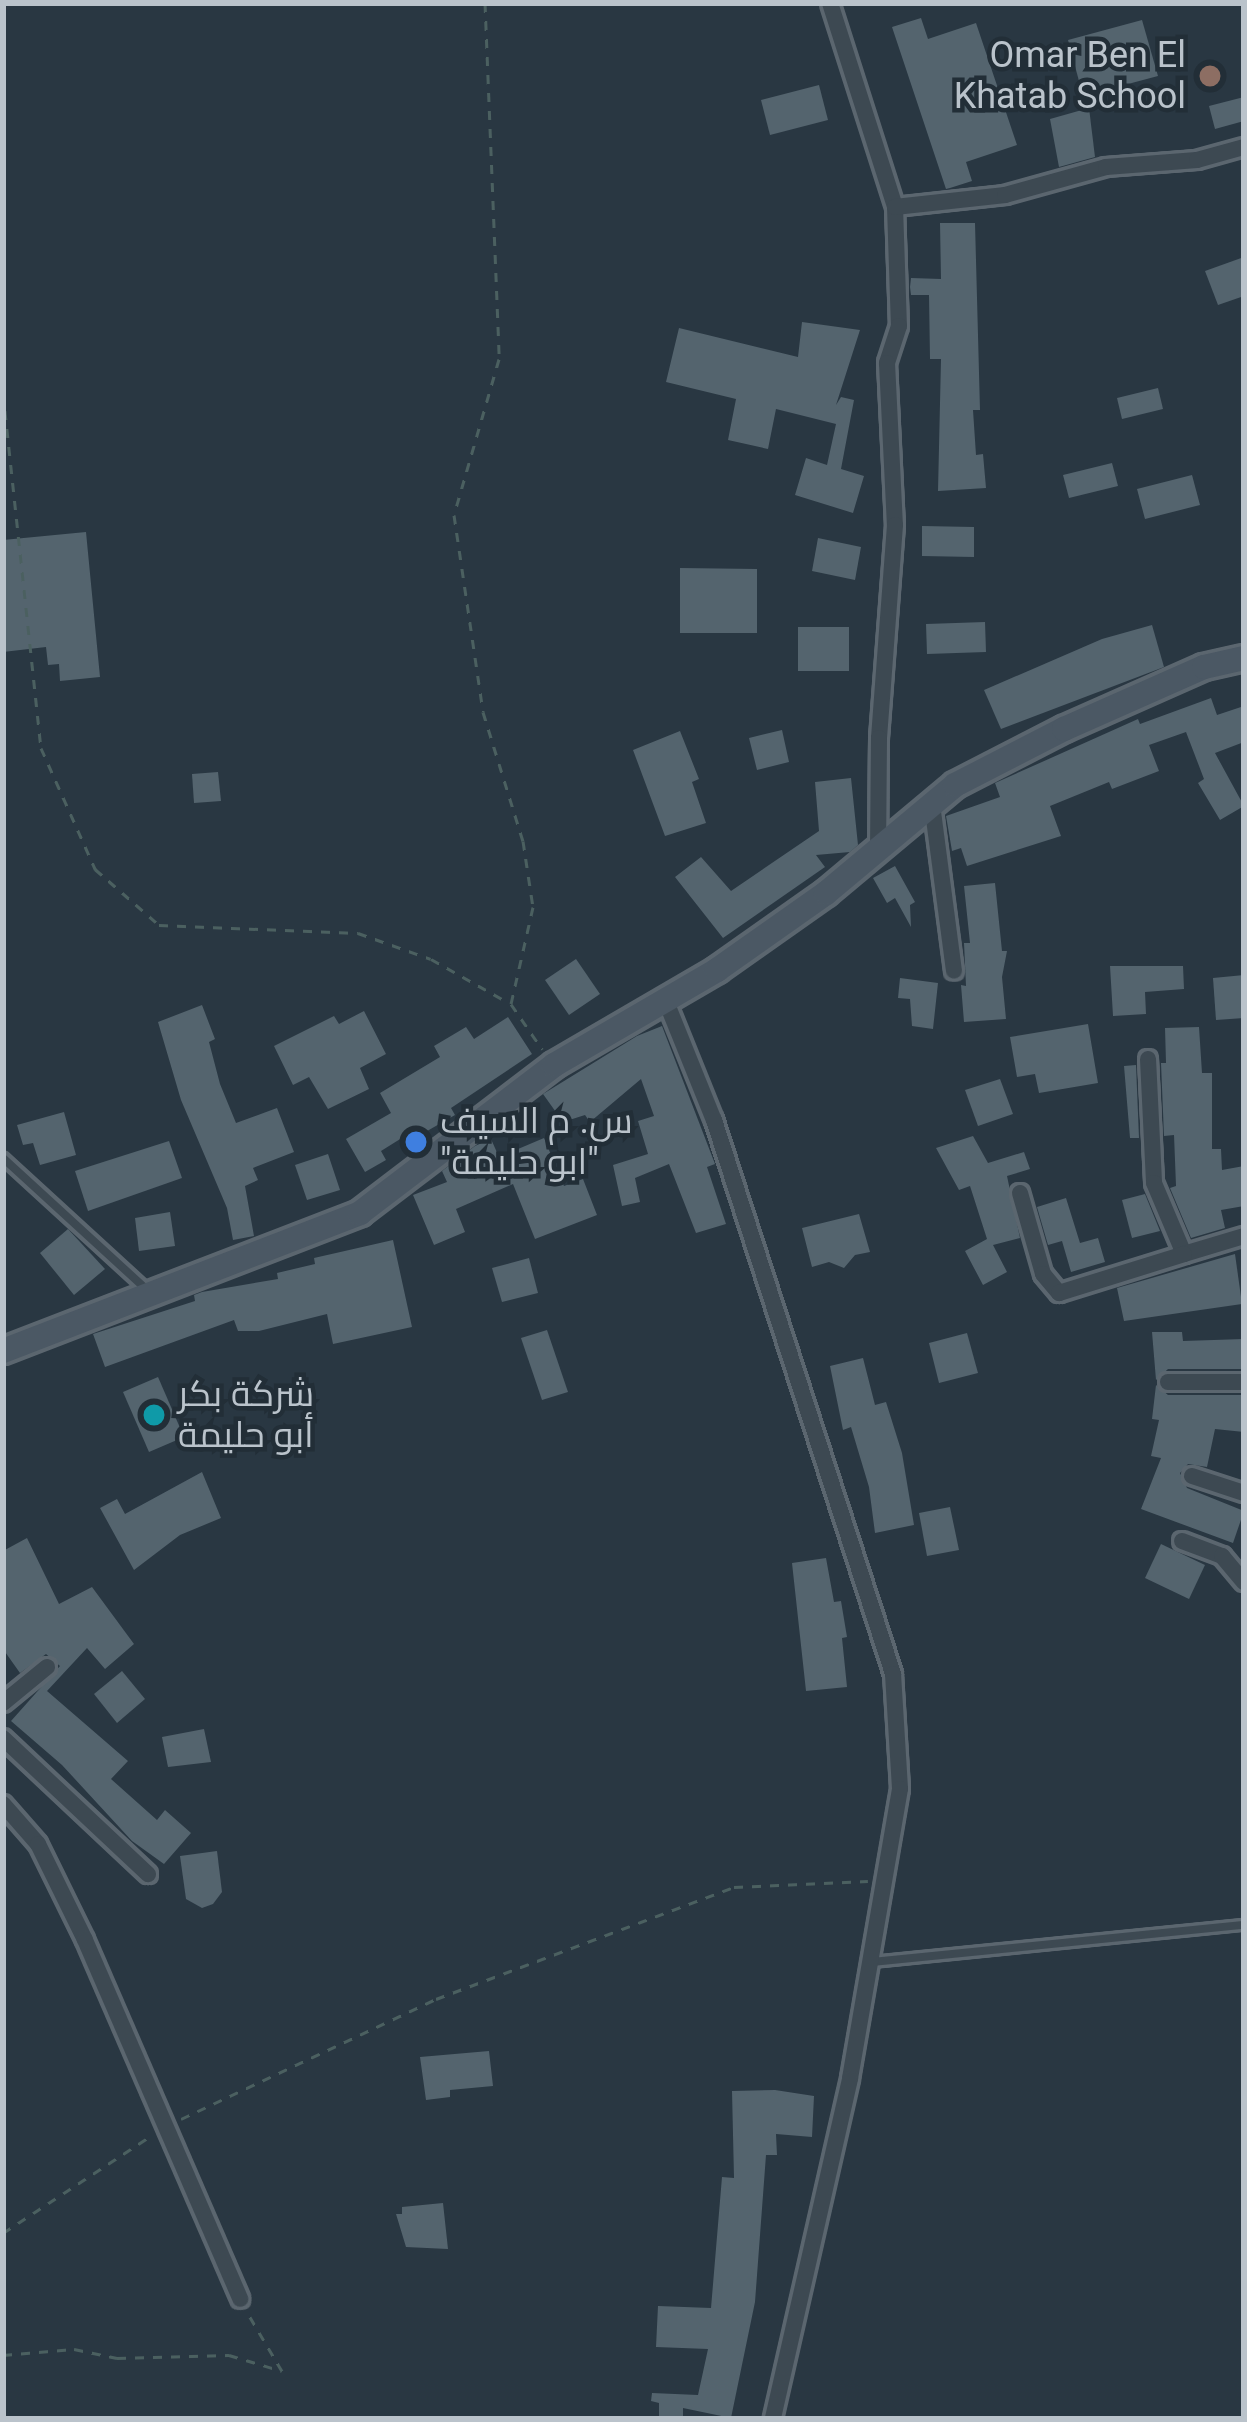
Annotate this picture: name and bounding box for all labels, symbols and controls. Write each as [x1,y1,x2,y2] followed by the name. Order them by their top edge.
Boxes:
[954,33,1186,118] place label: Omar Ben El Khatab School
[1197,63,1223,89] marker: Omar Ben El Khatab School
[440,1099,633,1184] place label: س. م السيف "ابو حليمة"
[403,1129,429,1155] marker: س. م السيف "ابو حليمة"
[178,1372,314,1457] place label: شركة بكر أبو حليمة
[141,1402,167,1428] marker: شركة بكر أبو حليمة

